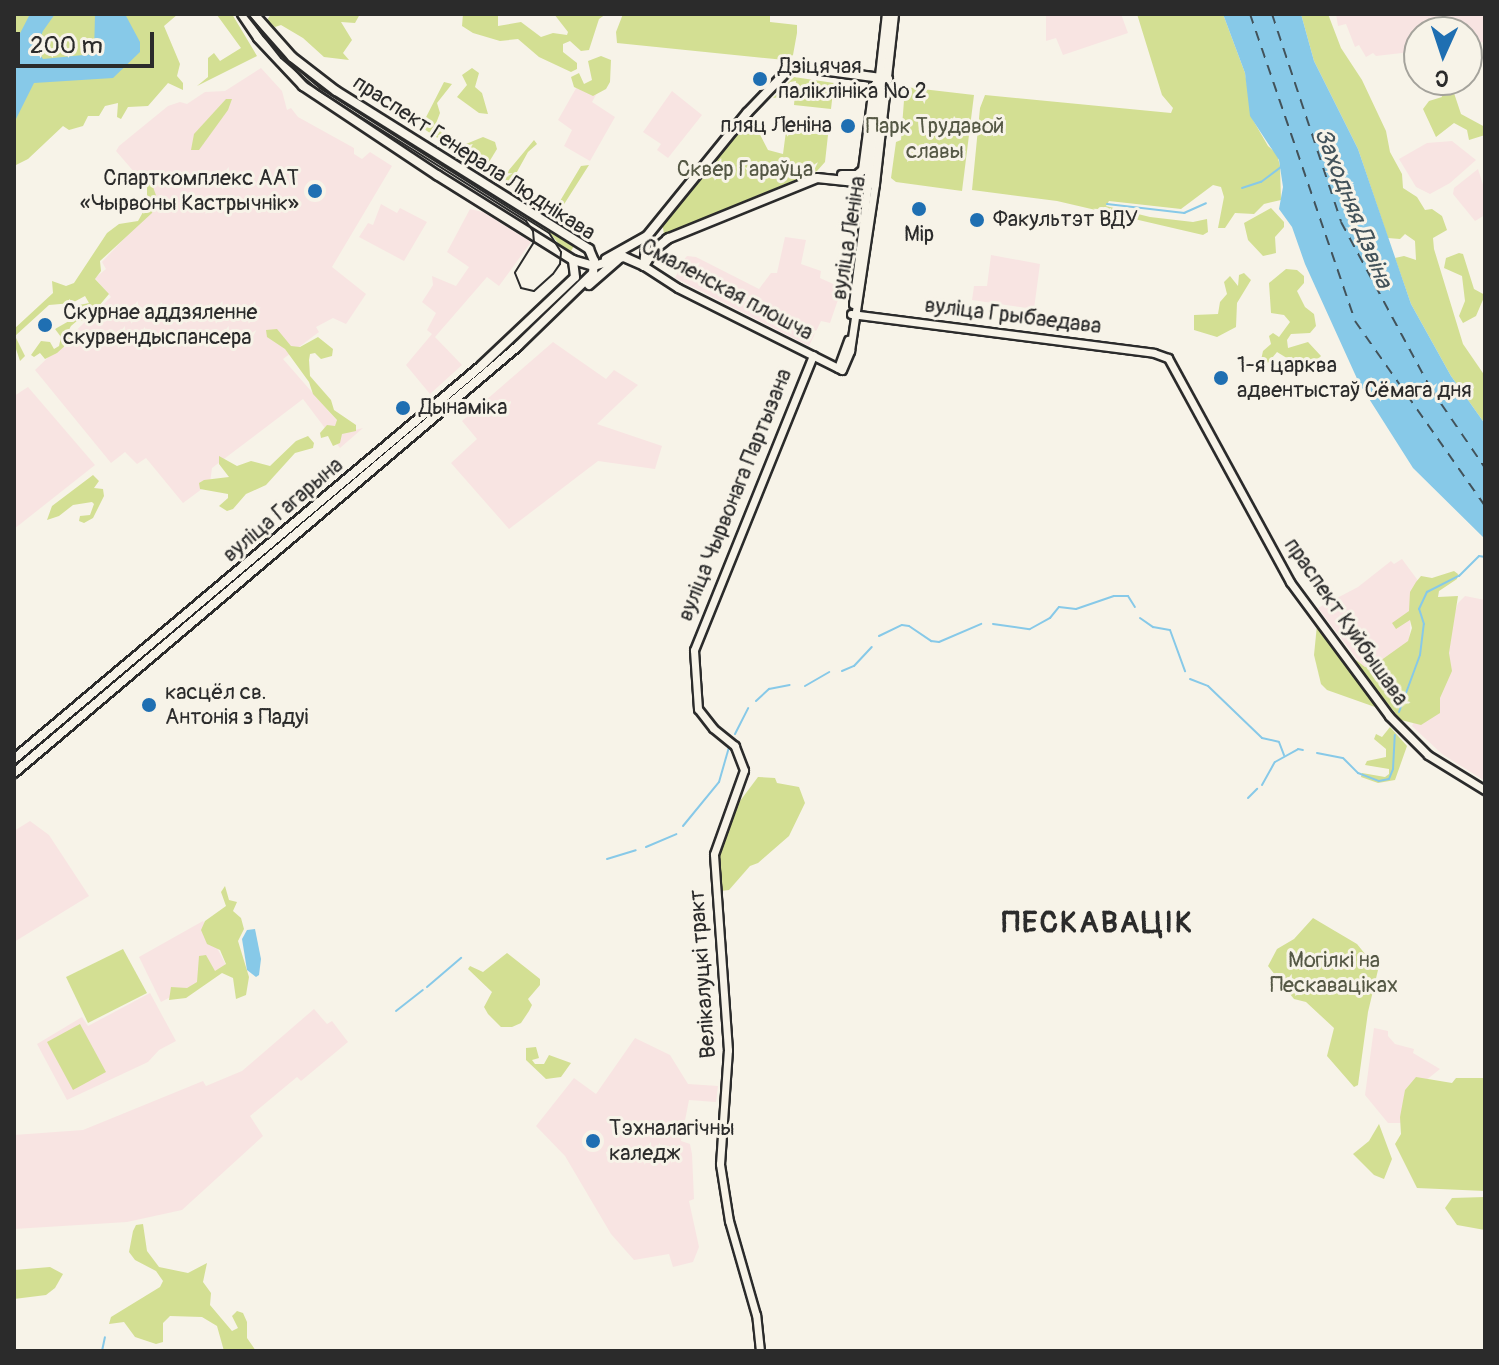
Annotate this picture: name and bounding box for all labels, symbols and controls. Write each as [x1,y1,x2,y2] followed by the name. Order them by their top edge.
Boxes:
[20,16,158,66] scale bar
[1403,16,1483,96] north arrow
[30,31,103,60] text: 200 m
[778,53,927,104] place label: Дзіцячая паліклініка № 2
[1434,64,1449,92] text: С
[749,68,771,90] marker: Дзіцячая паліклініка № 2
[348,70,600,246] street label: праспект Генерала Люднікава
[720,113,832,139] place label: пляц Леніна
[866,113,1004,164] park label: Парк Трудавой славы
[839,117,857,135] marker: пляц Леніна
[1308,124,1398,292] water label: Заходняя Дзвіна
[677,157,813,183] park label: Сквер Гараўца
[80,165,299,216] place label: Спарткомплекс ААТ «Чырвоны Кастрычнік»
[826,174,872,302] street label: вуліца Леніна
[306,182,324,200] marker: Спарткомплекс ААТ «Чырвоны Кастрычнік»
[910,200,928,218] marker: Мір
[993,207,1138,233] place label: Факультэт ВДУ
[968,211,986,229] marker: Факультэт ВДУ
[904,222,934,248] place label: Мір
[636,233,818,347] street label: Смаленская плошча
[923,292,1103,340] street label: вуліца Грыбаедава
[63,299,257,350] place label: Скурнае аддзяленне скурвендыспансера
[34,314,56,336] marker: Скурнае аддзяленне скурвендыспансера
[1237,352,1472,404] place label: 1-я царква адвентыстаў Сёмага дня
[672,365,798,625] street label: вуліца Чырвонага Партызана
[1212,369,1230,387] marker: 1-я царква адвентыстаў Сёмага дня
[419,395,508,421] place label: Дынаміка
[394,399,412,417] marker: Дынаміка
[218,452,348,568] street label: вуліца Гагарына
[1278,533,1414,711] street label: праспект Куйбышава
[165,679,308,730] place label: касцёл св. Антонія з Падуі
[140,696,158,714] marker: касцёл св. Антонія з Падуі
[684,889,722,1059] street label: Велікалуцкі тракт
[1002,905,1194,941] district label: ПЕСКАВАЦІК
[1270,947,1398,998] park label: Могілкі на Пескаваціках
[609,1115,735,1166] place label: Тэхналагічны каледж
[584,1132,602,1150] marker: Тэхналагічны каледж

